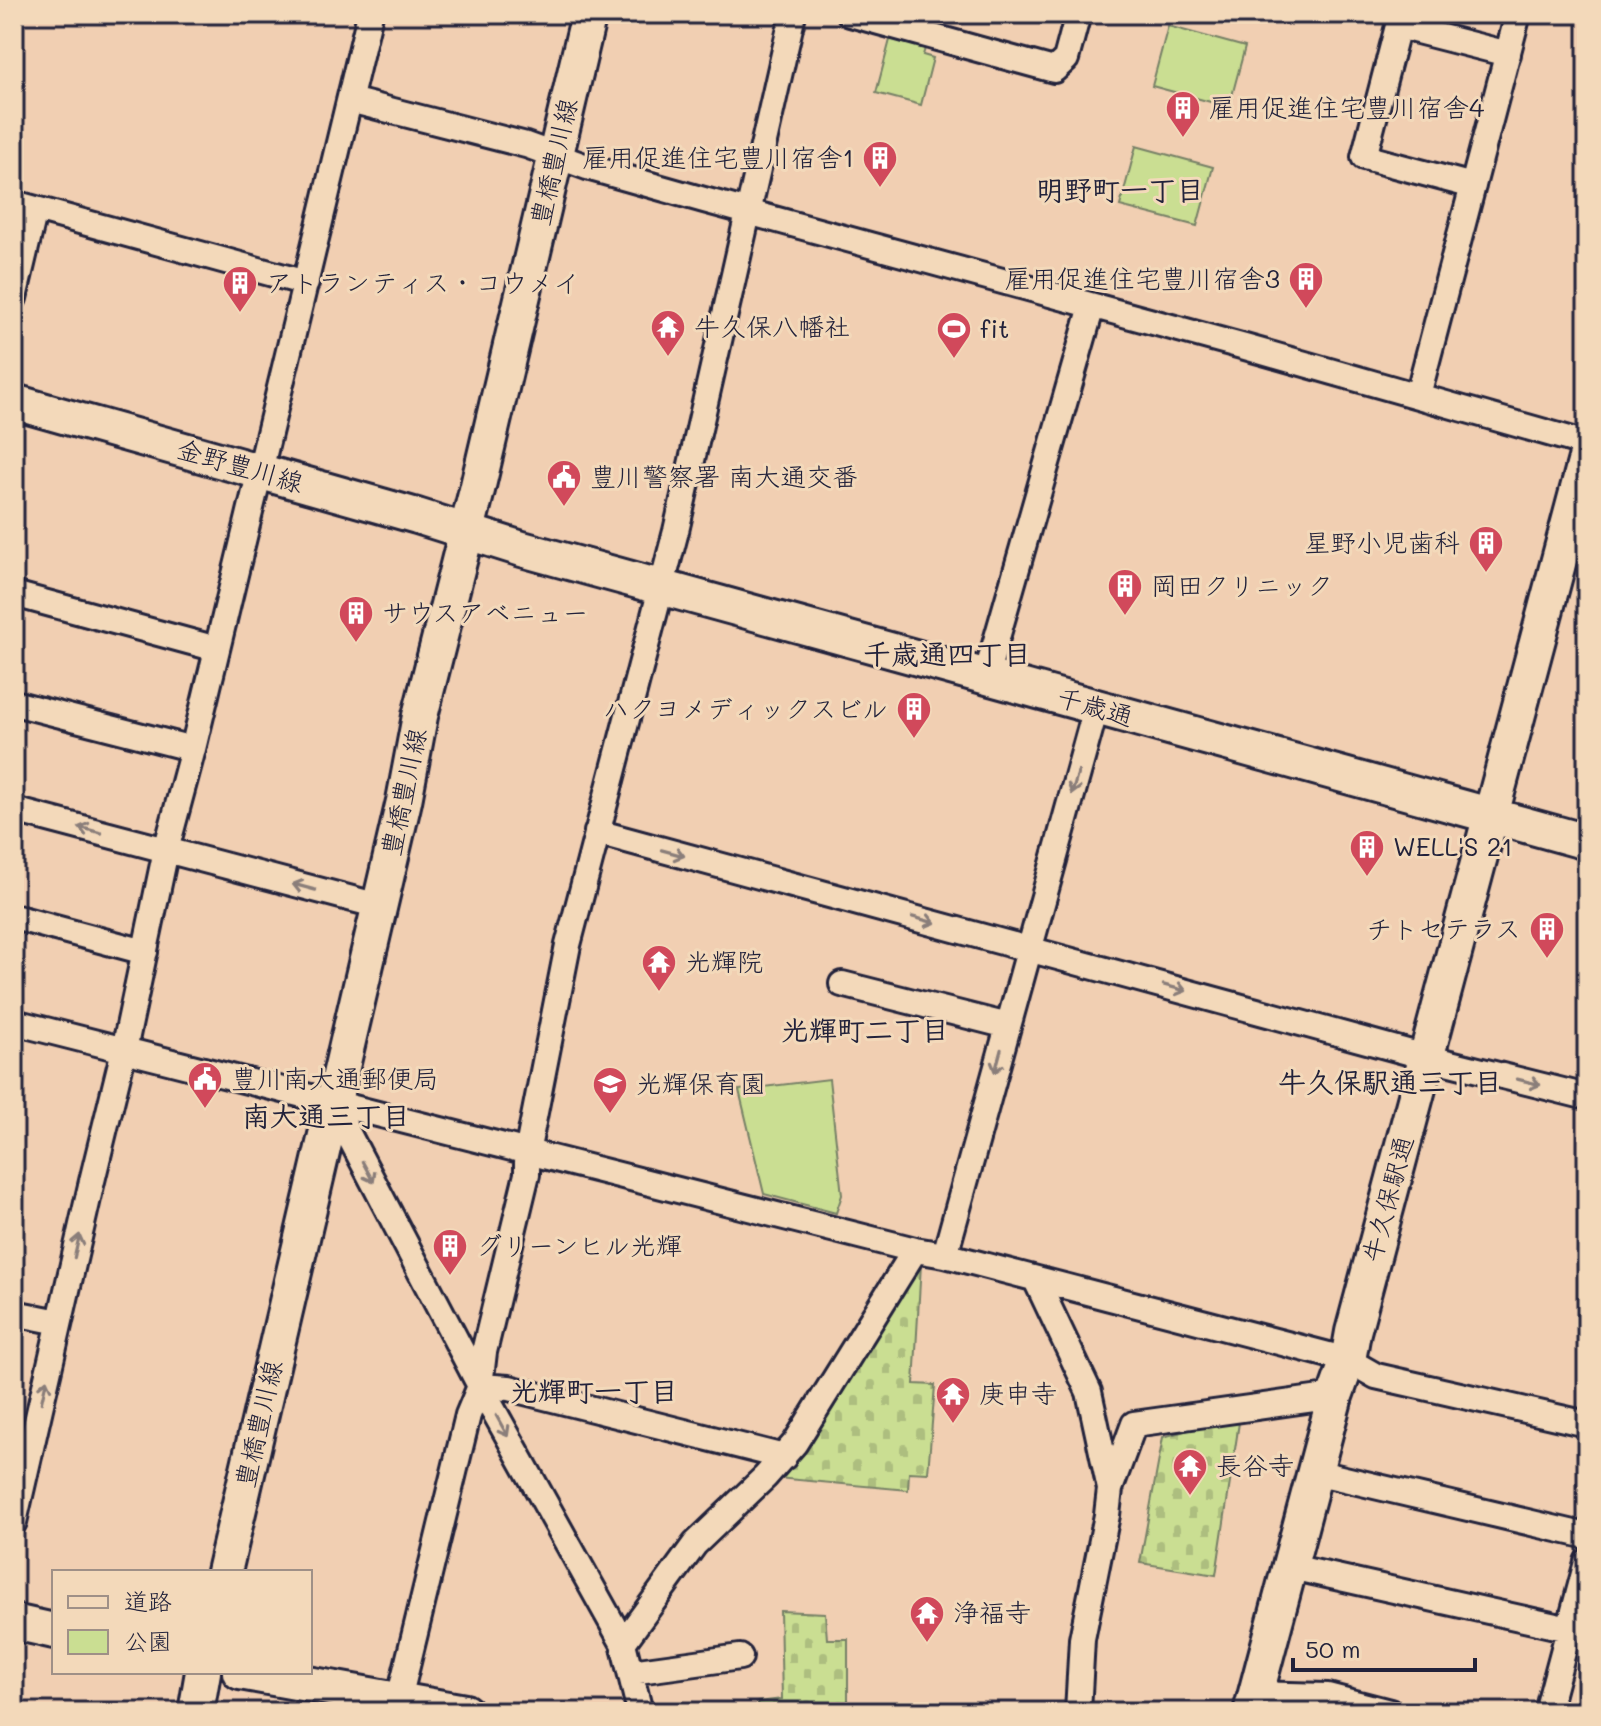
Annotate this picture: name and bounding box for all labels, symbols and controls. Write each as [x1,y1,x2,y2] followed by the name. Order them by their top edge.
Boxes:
[1164,89,1202,139] building icon: 雇用促進住宅豊川宿舎4
[1209,90,1484,124] place label: 雇用促進住宅豊川宿舎4
[522,95,584,229] street label: 豊橋豊川線
[861,139,899,189] building icon: 雇用促進住宅豊川宿舎1
[582,140,854,174] place label: 雇用促進住宅豊川宿舎1
[1036,171,1204,207] district label: 明野町一丁目
[1287,260,1325,310] building icon: 雇用促進住宅豊川宿舎3
[1005,261,1280,295] place label: 雇用促進住宅豊川宿舎3
[221,264,259,314] building icon: アトランティス・コウメイ
[266,265,580,299] place label: アトランティス・コウメイ
[649,308,687,358] temple icon: 牛久保八幡社
[694,309,850,343] place label: 牛久保八幡社
[935,310,973,360] sports icon: fit
[980,311,1010,345] place label: fit
[173,431,307,499] street label: 金野豊川線
[545,458,583,508] public building icon: 豊川警察署 南大通交番
[590,459,858,493] place label: 豊川警察署 南大通交番
[1467,524,1505,574] building icon: 星野小児歯科
[1304,525,1460,559] place label: 星野小児歯科
[1106,567,1144,617] building icon: 岡田クリニック
[1151,568,1333,602] place label: 岡田クリニック
[337,594,375,644] building icon: サウスアベニュー
[382,595,588,629] place label: サウスアベニュー
[863,635,1031,671] district label: 千歳通四丁目
[1053,679,1137,733] street label: 千歳通
[895,690,933,740] building icon: ハクヨメディックスビル
[603,691,888,725] place label: ハクヨメディックスビル
[373,725,433,859] street label: 豊橋豊川線
[1067,770,1082,796] one-way arrow
[78,821,104,836] one-way arrow
[1348,828,1386,878] building icon: WELL'S 21
[1393,829,1513,863] place label: WELL'S 21
[659,846,685,861] one-way arrow
[291,878,317,893] one-way arrow
[1528,910,1566,960] building icon: チトセテラス
[1366,911,1521,945] place label: チトセテラス
[910,913,936,928] one-way arrow
[640,943,678,993] temple icon: 光輝院
[685,944,763,978] place label: 光輝院
[1161,981,1187,996] one-way arrow
[781,1011,949,1047] district label: 光輝町二丁目
[990,1047,1005,1073] one-way arrow
[186,1060,224,1110] public building icon: 豊川南大通郵便局
[231,1061,439,1095] place label: 豊川南大通郵便局
[1278,1063,1502,1099] district label: 牛久保駅通三丁目
[591,1065,629,1115] school or university icon: 光輝保育園
[636,1066,766,1100] place label: 光輝保育園
[1516,1076,1541,1091] one-way arrow
[242,1097,410,1133] district label: 南大通三丁目
[1354,1132,1420,1266] street label: 牛久保駅通
[360,1160,376,1183] one-way arrow
[431,1227,469,1277] building icon: グリーンヒル光輝
[476,1228,682,1262] place label: グリーンヒル光輝
[70,1234,85,1260] one-way arrow
[227,1357,289,1491] street label: 豊橋豊川線
[510,1372,678,1408] district label: 光輝町一丁目
[934,1375,972,1425] temple icon: 庚申寺
[979,1376,1057,1410] place label: 庚申寺
[37,1379,52,1405] one-way arrow
[495,1414,511,1438] one-way arrow
[1171,1447,1209,1497] temple icon: 長谷寺
[1216,1448,1294,1482] place label: 長谷寺
[52,1570,312,1674] legend
[124,1585,172,1616] text: 道路
[908,1594,946,1644] temple icon: 浄福寺
[953,1595,1031,1629] place label: 浄福寺
[1293,1622,1475,1672] scale bar
[124,1625,172,1656] text: 公園
[1305,1633,1361,1664] text: 50 m

